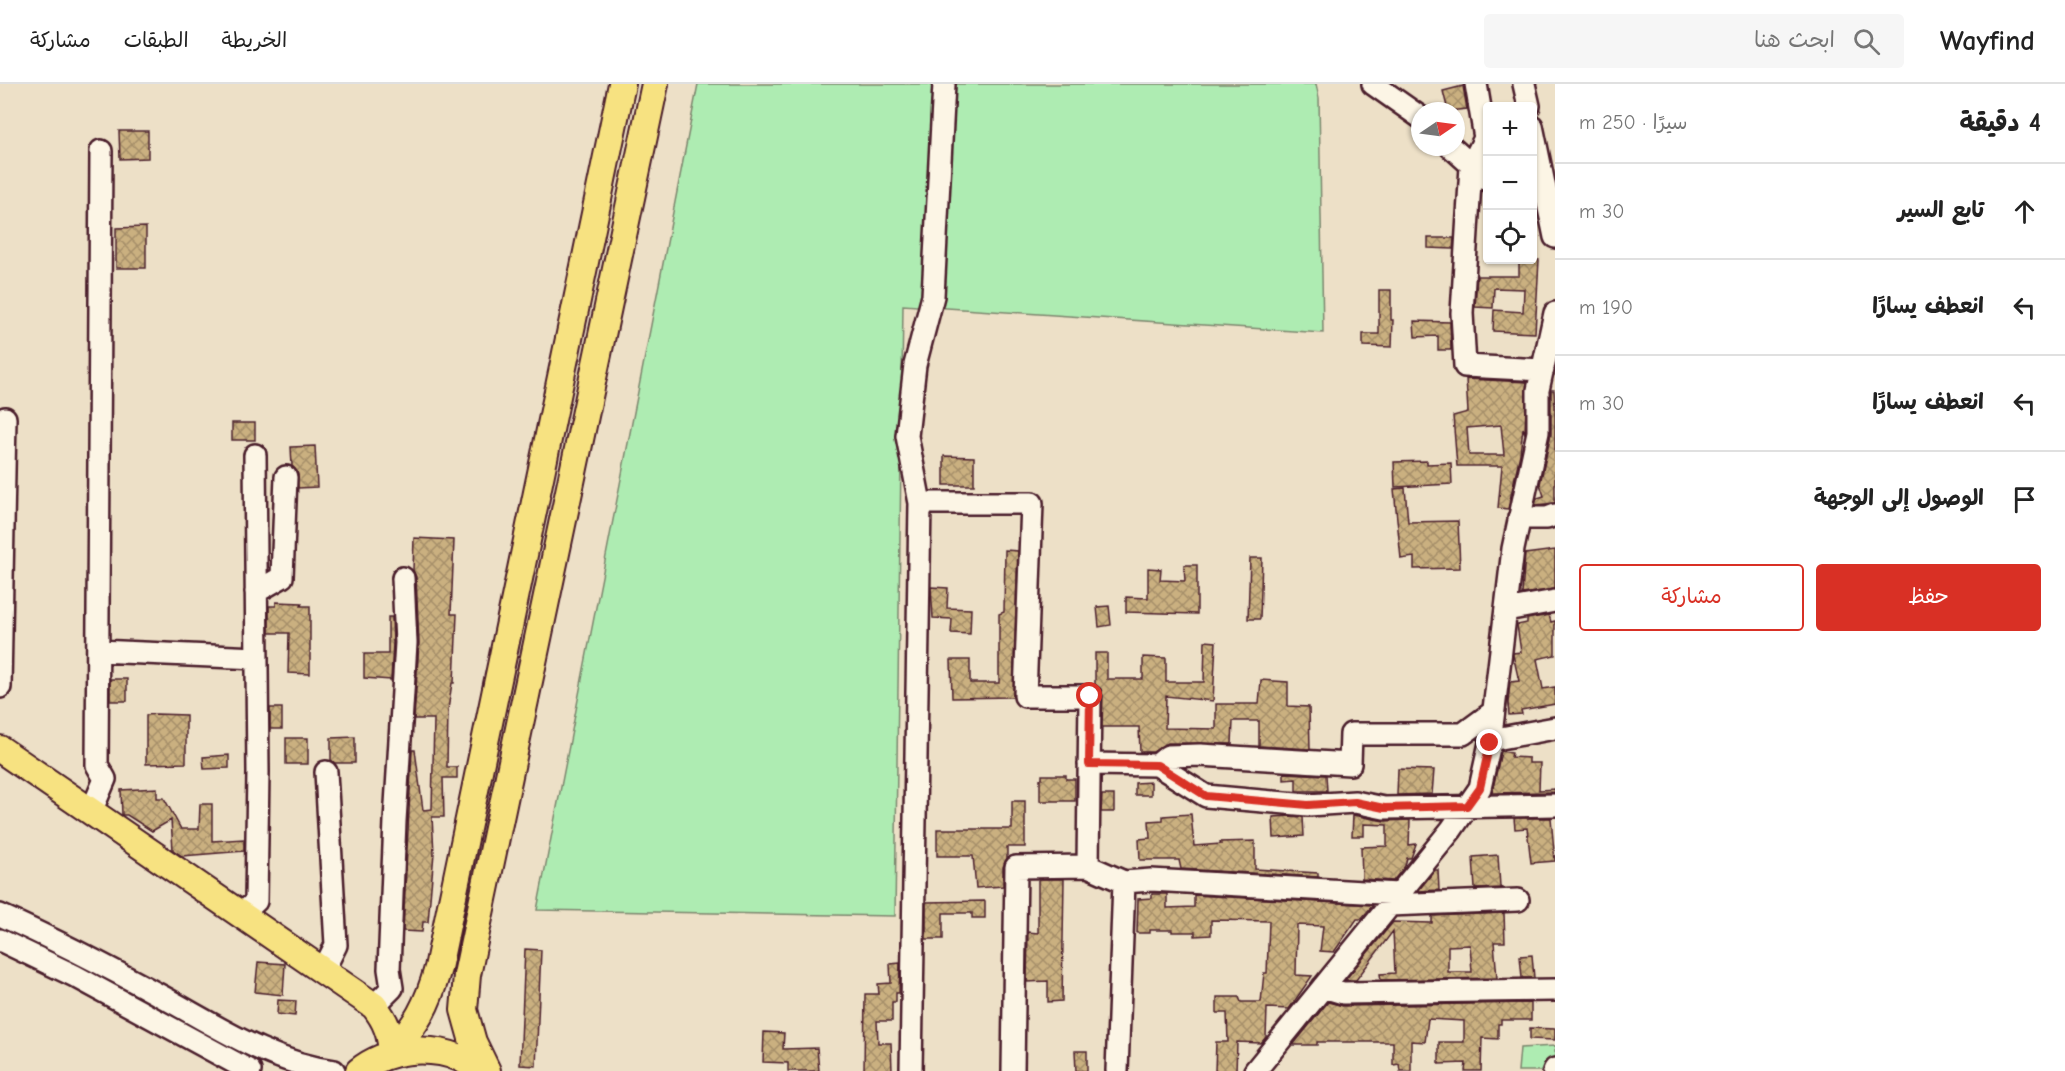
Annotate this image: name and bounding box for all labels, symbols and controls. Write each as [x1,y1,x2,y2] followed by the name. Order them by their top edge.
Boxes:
[1484,14,1904,68] search box
[1850,25,1883,58] icon: search
[1940,25,2035,57] text: Wayfind
[1754,27,1835,53] text: ابحث هنا
[30,28,91,52] text: مشاركة
[124,28,189,52] text: الطبقات
[222,28,287,52] text: الخريطة
[1411,102,1465,156] north arrow
[1483,102,1537,264] map controls
[1483,102,1537,156] button: +
[1960,108,2041,138] text: 4 دقيقة
[1579,111,1687,134] text: سيرًا · 250 m
[1483,156,1537,210] button: −
[2008,195,2041,228] icon: ahead
[1898,197,1984,223] text: تابع السير
[1579,200,1625,223] text: 30 m
[1483,210,1537,264] button: locate
[2008,291,2041,324] icon: left
[1872,293,1984,319] text: انعطف يسارًا
[1579,296,1633,319] text: 190 m
[2008,387,2041,420] icon: left
[1872,389,1984,415] text: انعطف يسارًا
[1579,392,1625,415] text: 30 m
[2008,483,2041,516] icon: arrive
[1814,485,1984,511] text: الوصول إلى الوجهة
[1579,564,1804,631] button: مشاركة
[1816,564,2041,631] button: حفظ
[1076,682,1102,708] route start
[1476,729,1502,755] route end

